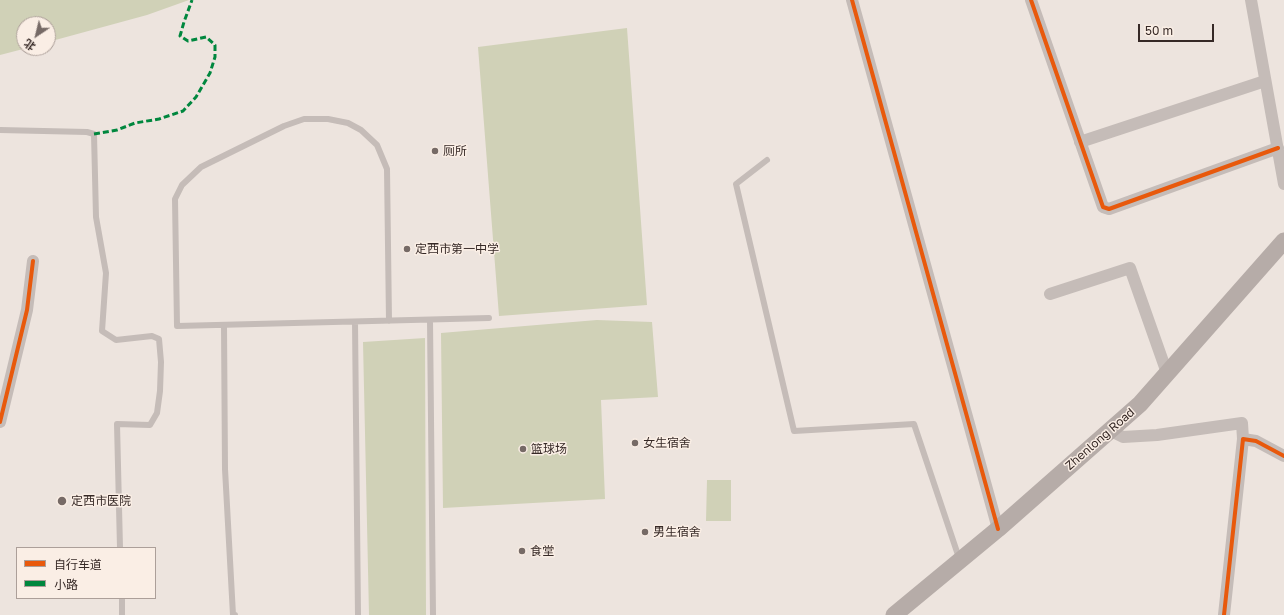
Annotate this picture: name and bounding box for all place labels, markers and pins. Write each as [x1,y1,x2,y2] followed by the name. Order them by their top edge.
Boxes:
[443,144,467,158] place label: 厕所
[430,146,440,156] marker: 厕所
[415,242,499,256] place label: 定西市第一中学
[402,244,412,254] marker: 定西市第一中学
[643,436,691,450] place label: 女生宿舍
[630,438,640,448] marker: 女生宿舍
[531,442,567,456] place label: 篮球场
[518,444,528,454] marker: 篮球场
[71,494,131,508] place label: 定西市医院
[56,495,68,507] marker: 定西市医院
[653,525,701,539] place label: 男生宿舍
[640,527,650,537] marker: 男生宿舍
[530,544,554,558] place label: 食堂
[517,546,527,556] marker: 食堂

